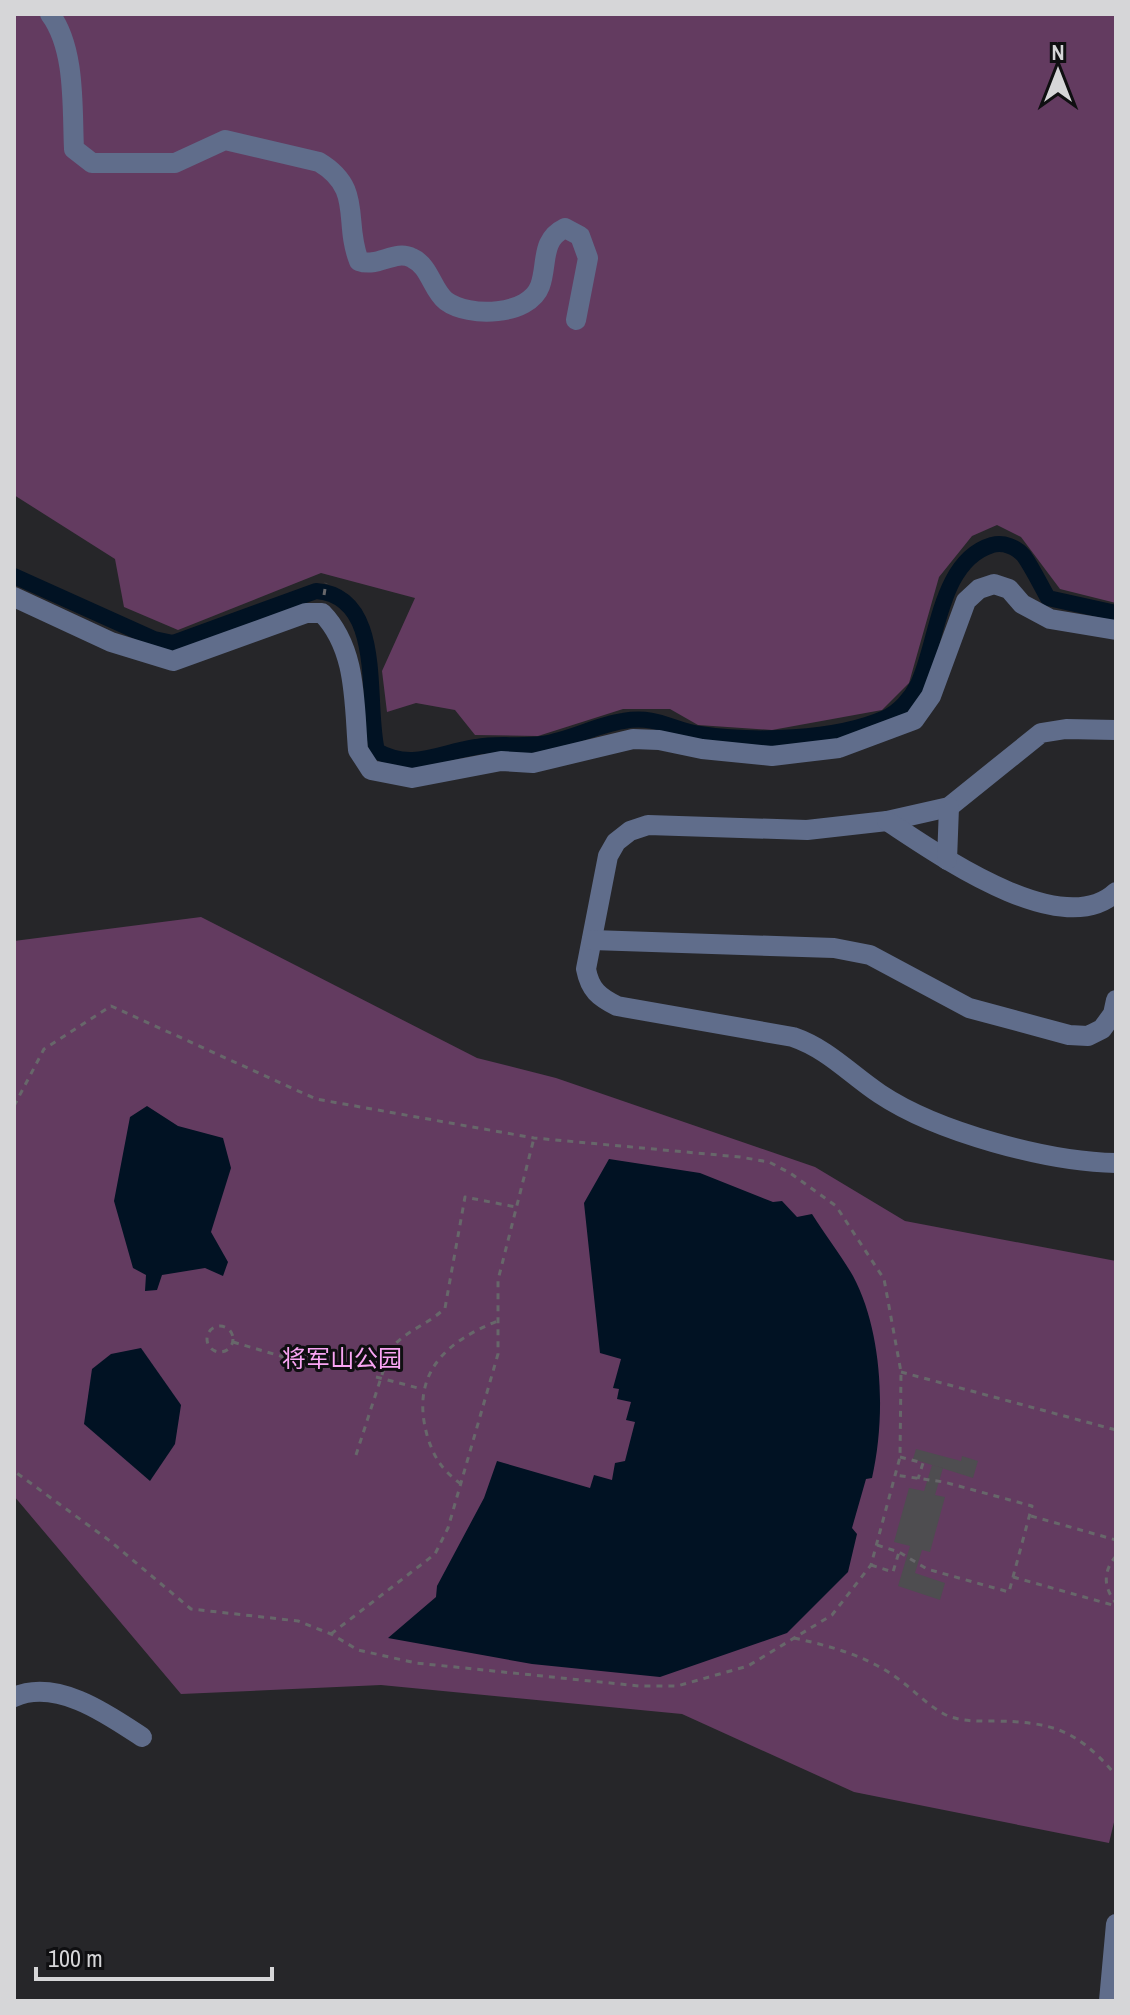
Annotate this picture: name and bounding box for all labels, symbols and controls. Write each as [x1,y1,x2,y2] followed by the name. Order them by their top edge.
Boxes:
[1018,32,1098,112] north arrow
[1051,37,1065,67] text: N
[282,1342,402,1374] park label: 将军山公园
[36,1931,272,1981] scale bar
[48,1942,103,1974] text: 100 m

